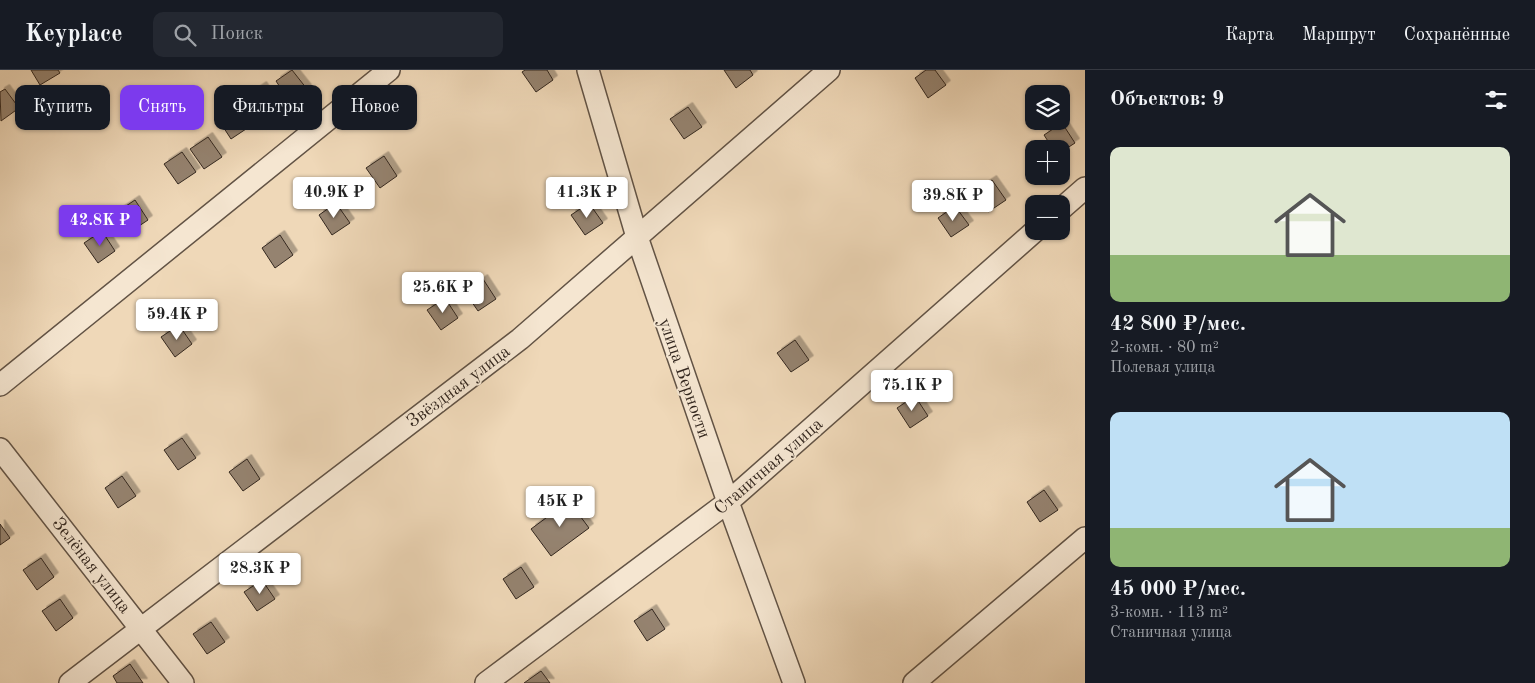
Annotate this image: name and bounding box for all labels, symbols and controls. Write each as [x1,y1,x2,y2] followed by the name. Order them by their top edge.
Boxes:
[153,12,503,57] search box
[171,21,199,49] icon: search
[25,23,123,47] text: Keyplace
[211,25,263,44] text: Поиск
[1225,26,1274,44] text: Карта
[1302,26,1376,44] text: Маршрут
[1404,26,1510,44] text: Сохранённые
[15,85,110,130] chip: Купить
[120,85,204,130] chip: Снять
[214,85,322,130] chip: Фильтры
[332,85,417,130] chip: Новое
[1025,85,1070,240] map controls
[1025,85,1070,130] button: layers
[1482,86,1510,114] icon: filters
[1110,89,1224,110] text: Объектов: 9
[1025,140,1070,185] button: +
[288,176,380,219] pin: 40.9K ₽
[541,176,633,219] pin: 41.3K ₽
[907,180,999,222] pin: 39.8K ₽
[1265,180,1355,270] icon: home
[304,185,364,201] text: 40.9K ₽
[557,185,617,201] text: 41.3K ₽
[923,188,983,204] text: 39.8K ₽
[1025,195,1070,240] button: −
[54,204,146,247] pin: 42.8K ₽
[70,213,130,229] text: 42.8K ₽
[397,272,489,314] pin: 25.6K ₽
[413,280,473,296] text: 25.6K ₽
[131,298,223,341] pin: 59.4K ₽
[147,307,207,323] text: 59.4K ₽
[1110,314,1246,335] text: 42 800 ₽/мес.
[655,316,713,441] street label: улица Верности
[1110,340,1219,356] text: 2-комн. · 80 m²
[404,342,514,431] street label: Звёздная улица
[1110,360,1215,376] text: Полевая улица
[866,370,958,412] pin: 75.1K ₽
[882,378,942,394] text: 75.1K ₽
[711,415,826,519] street label: Станичная улица
[1265,445,1355,535] icon: home
[525,486,595,528] pin: 45K ₽
[537,494,583,510] text: 45K ₽
[48,514,134,617] street label: Зелёная улица
[214,552,306,595] pin: 28.3K ₽
[230,561,290,577] text: 28.3K ₽
[1110,579,1246,600] text: 45 000 ₽/мес.
[1110,605,1228,621] text: 3-комн. · 113 m²
[1110,625,1232,641] text: Станичная улица

